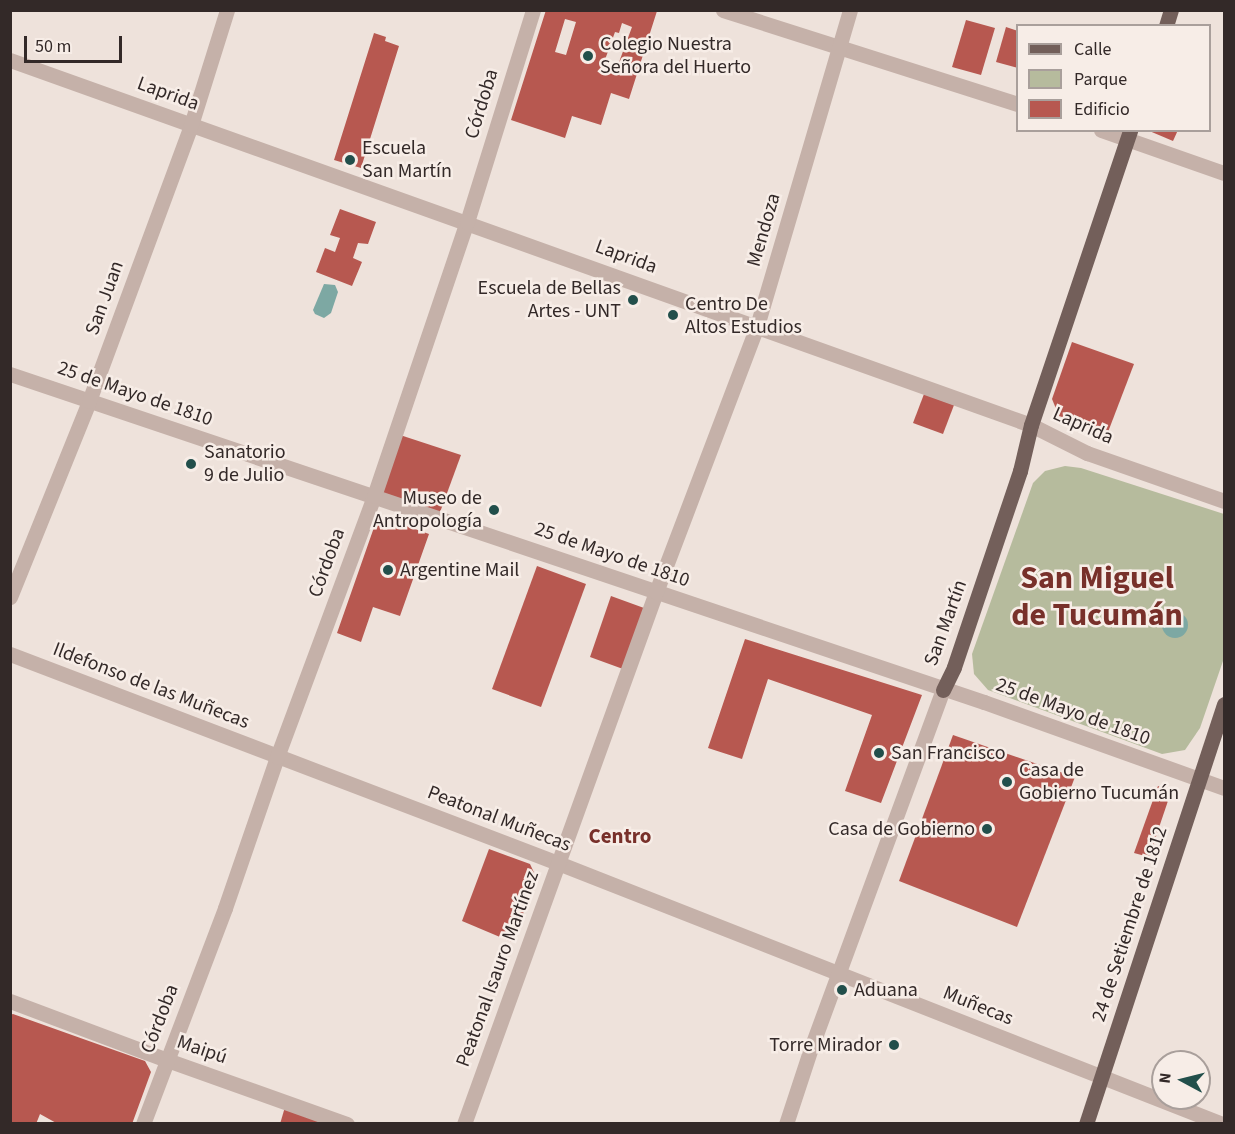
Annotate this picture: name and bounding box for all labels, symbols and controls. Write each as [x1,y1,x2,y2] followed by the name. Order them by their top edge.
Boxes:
[27,24,124,62] scale bar
[1016,24,1211,132] legend
[600,33,751,80] place label: Colegio Nuestra Señora del Huerto
[35,34,71,59] text: 50 m
[1074,37,1111,62] text: Calle
[581,49,595,63] marker: Colegio Nuestra Señora del Huerto
[460,66,504,142] street label: Córdoba
[1074,67,1127,92] text: Parque
[134,72,202,116] street label: Laprida
[1074,97,1130,122] text: Edificio
[362,136,452,183] place label: Escuela San Martín
[343,153,357,167] marker: Escuela San Martín
[742,190,786,270] street label: Mendoza
[592,235,660,279] street label: Laprida
[81,258,129,338] street label: San Juan
[478,276,621,323] place label: Escuela de Bellas Artes - UNT
[685,292,802,339] place label: Centro De Altos Estudios
[626,293,640,307] marker: Escuela de Bellas Artes - UNT
[666,308,680,322] marker: Centro De Altos Estudios
[54,356,216,432] street label: 25 de Mayo de 1810
[1049,402,1117,450] street label: Laprida
[204,440,286,487] place label: Sanatorio 9 de Julio
[182,455,200,473] marker: Sanatorio 9 de Julio
[373,486,482,533] place label: Museo de Antropología
[487,503,501,517] marker: Museo de Antropología
[531,517,693,593] street label: 25 de Mayo de 1810
[303,525,351,601] street label: Córdoba
[400,558,519,582] place label: Argentine Mail
[1011,560,1183,635] district label: San Miguel de Tucumán
[381,563,395,577] marker: Argentine Mail
[919,577,973,669] street label: San Martín
[50,637,252,735] street label: Ildefonso de las Muñecas
[993,673,1153,751] street label: 25 de Mayo de 1810
[891,741,1006,765] place label: San Francisco
[872,746,886,760] marker: San Francisco
[1019,759,1179,806] place label: Casa de Gobierno Tucumán
[1000,775,1014,789] marker: Casa de Gobierno Tucumán
[424,781,574,857] street label: Peatonal Muñecas
[828,817,975,841] place label: Casa de Gobierno
[980,822,994,836] marker: Casa de Gobierno
[589,823,651,849] district label: Centro
[1087,823,1173,1025] street label: 24 de Setiembre de 1812
[451,868,545,1070] street label: Peatonal Isauro Martínez
[854,978,918,1002] place label: Aduana
[136,981,184,1057] street label: Córdoba
[939,981,1017,1031] street label: Muñecas
[835,983,849,997] marker: Aduana
[174,1030,230,1070] street label: Maipú
[769,1033,882,1057] place label: Torre Mirador
[887,1038,901,1052] marker: Torre Mirador
[1151,1050,1211,1110] north arrow
[1154,1071,1177,1085] text: N

